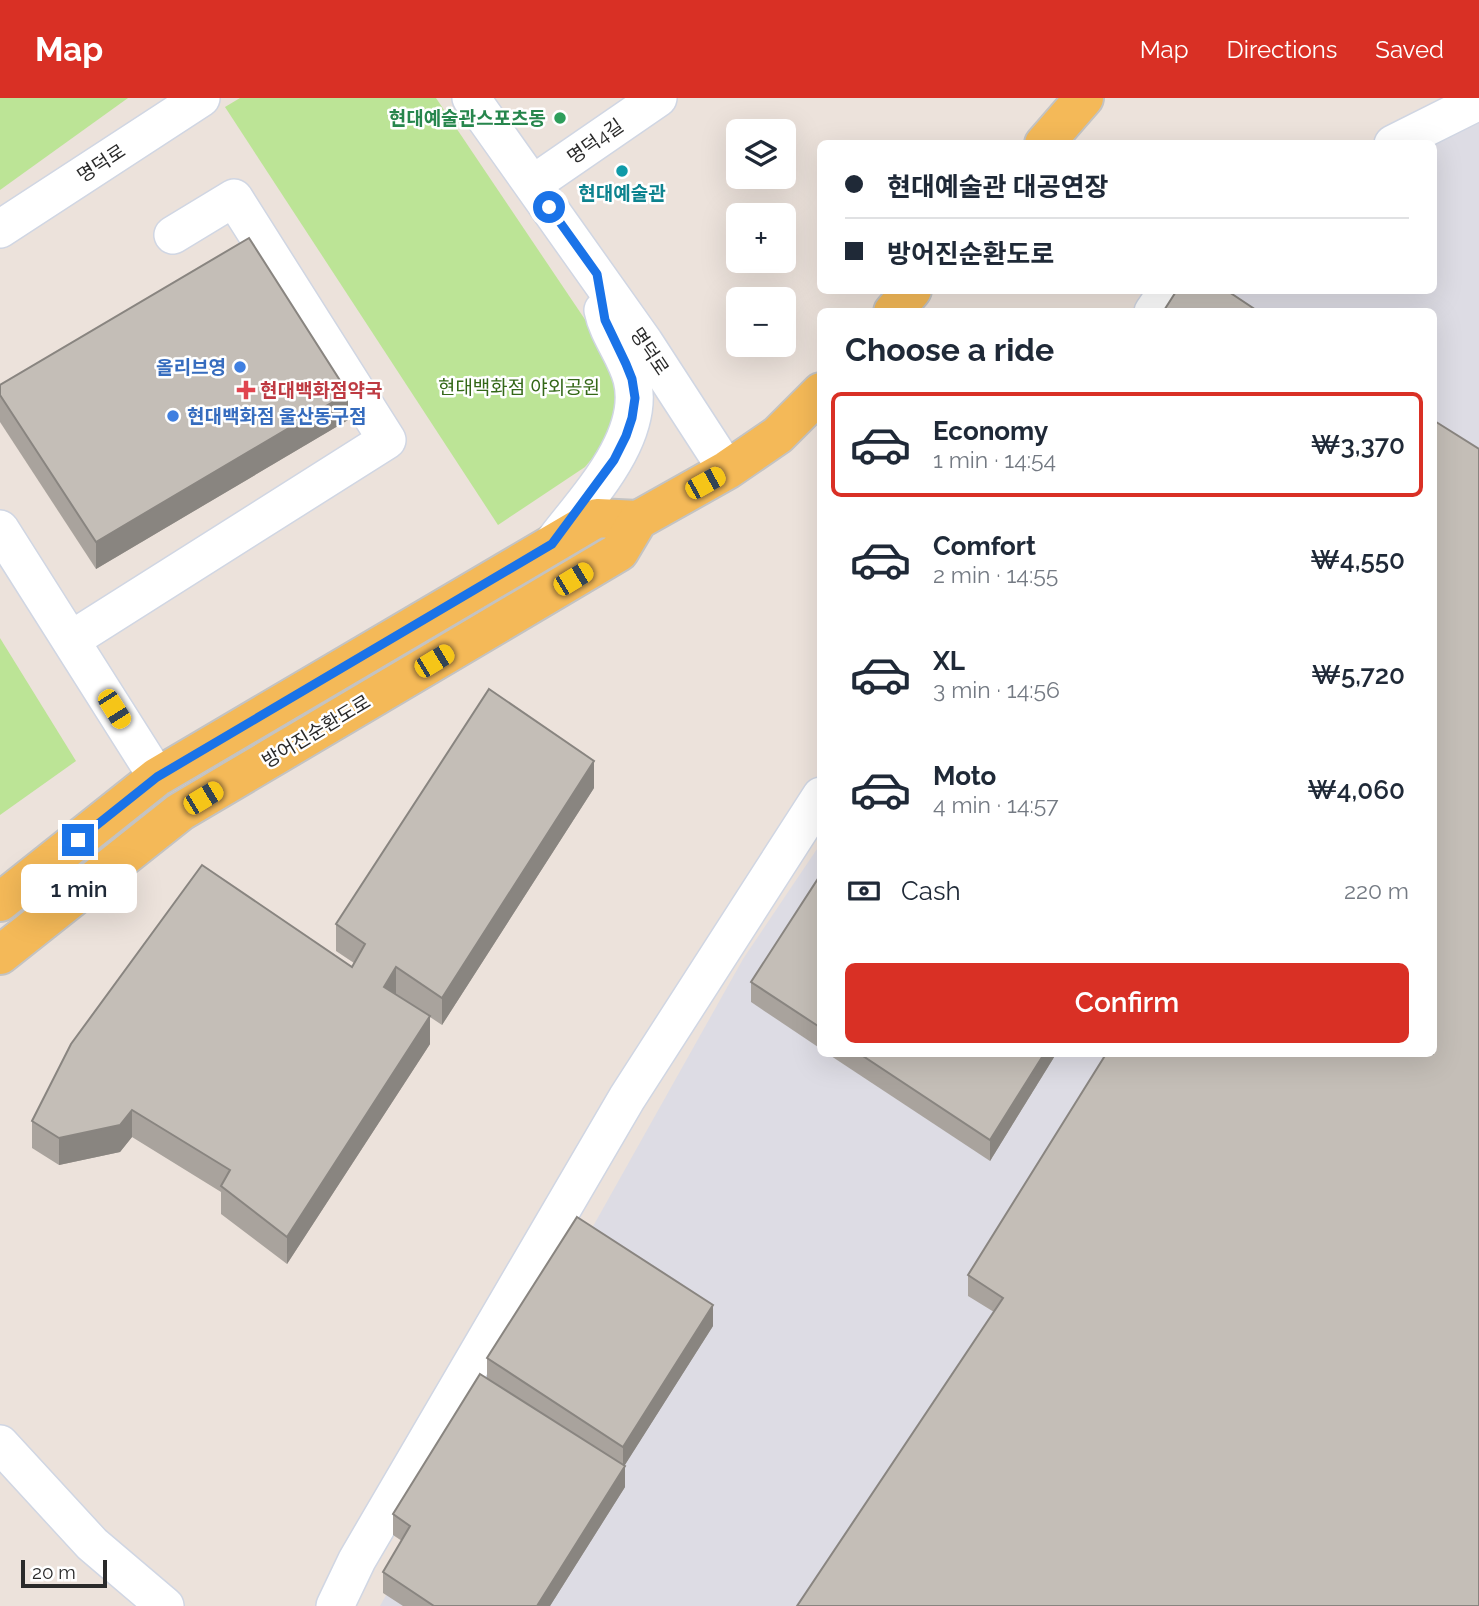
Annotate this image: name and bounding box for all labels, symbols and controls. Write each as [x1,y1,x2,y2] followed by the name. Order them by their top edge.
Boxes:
[35,30,103,69] text: Map
[1140,35,1189,64] text: Map
[1227,35,1337,64] text: Directions
[1375,35,1444,64] text: Saved
[389,107,546,129] place label: 현대예술관스포츠동
[552,110,568,126] marker: 현대예술관스포츠동
[563,114,627,168] street label: 명덕4길
[726,119,796,357] map controls
[726,119,796,189] button: layers
[73,139,129,187] street label: 명덕로
[614,163,630,179] marker: 현대예술관
[887,172,1109,202] text: 현대예술관 대공연장
[578,182,666,204] place label: 현대예술관
[533,191,565,223] route start
[726,203,796,273] button: +
[887,239,1054,269] text: 방어진순환도로
[726,287,796,357] button: −
[626,323,674,379] street label: 명덕로
[845,331,1054,368] text: Choose a ride
[156,356,226,378] place label: 올리브영
[232,359,248,375] marker: 올리브영
[438,376,600,398] park label: 현대백화점 야외공원
[260,379,382,401] place label: 현대백화점약국
[238,382,254,398] marker: 현대백화점약국
[187,405,366,427] place label: 현대백화점 울산동구점
[165,408,181,424] marker: 현대백화점 울산동구점
[849,413,912,476] icon: car
[933,416,1048,446] text: Economy
[1311,430,1405,460] text: ₩3,370
[933,446,1056,473] text: 1 min · 14:54
[682,464,729,502] car
[849,528,912,591] icon: car
[933,531,1036,561] text: Comfort
[1310,545,1405,575] text: ₩4,550
[550,559,597,599] car
[933,561,1058,588] text: 2 min · 14:55
[411,641,458,681] car
[849,643,912,706] icon: car
[933,646,965,676] text: XL
[1311,660,1405,690] text: ₩5,720
[933,676,1060,703] text: 3 min · 14:56
[94,686,135,732] car
[258,690,374,772] street label: 방어진순환도로
[849,758,912,821] icon: car
[933,761,996,791] text: Moto
[1307,775,1405,805] text: ₩4,060
[180,778,227,818] car
[933,791,1059,818] text: 4 min · 14:57
[62,824,94,856] route end
[20,864,136,914] callout: 1 min
[845,872,883,910] icon: cash
[50,875,108,902] text: 1 min
[901,876,961,906] text: Cash
[1344,877,1409,904] text: 220 m
[845,963,1409,1043] button: Confirm
[21,1557,107,1589] scale bar
[32,1561,76,1583] text: 20 m

